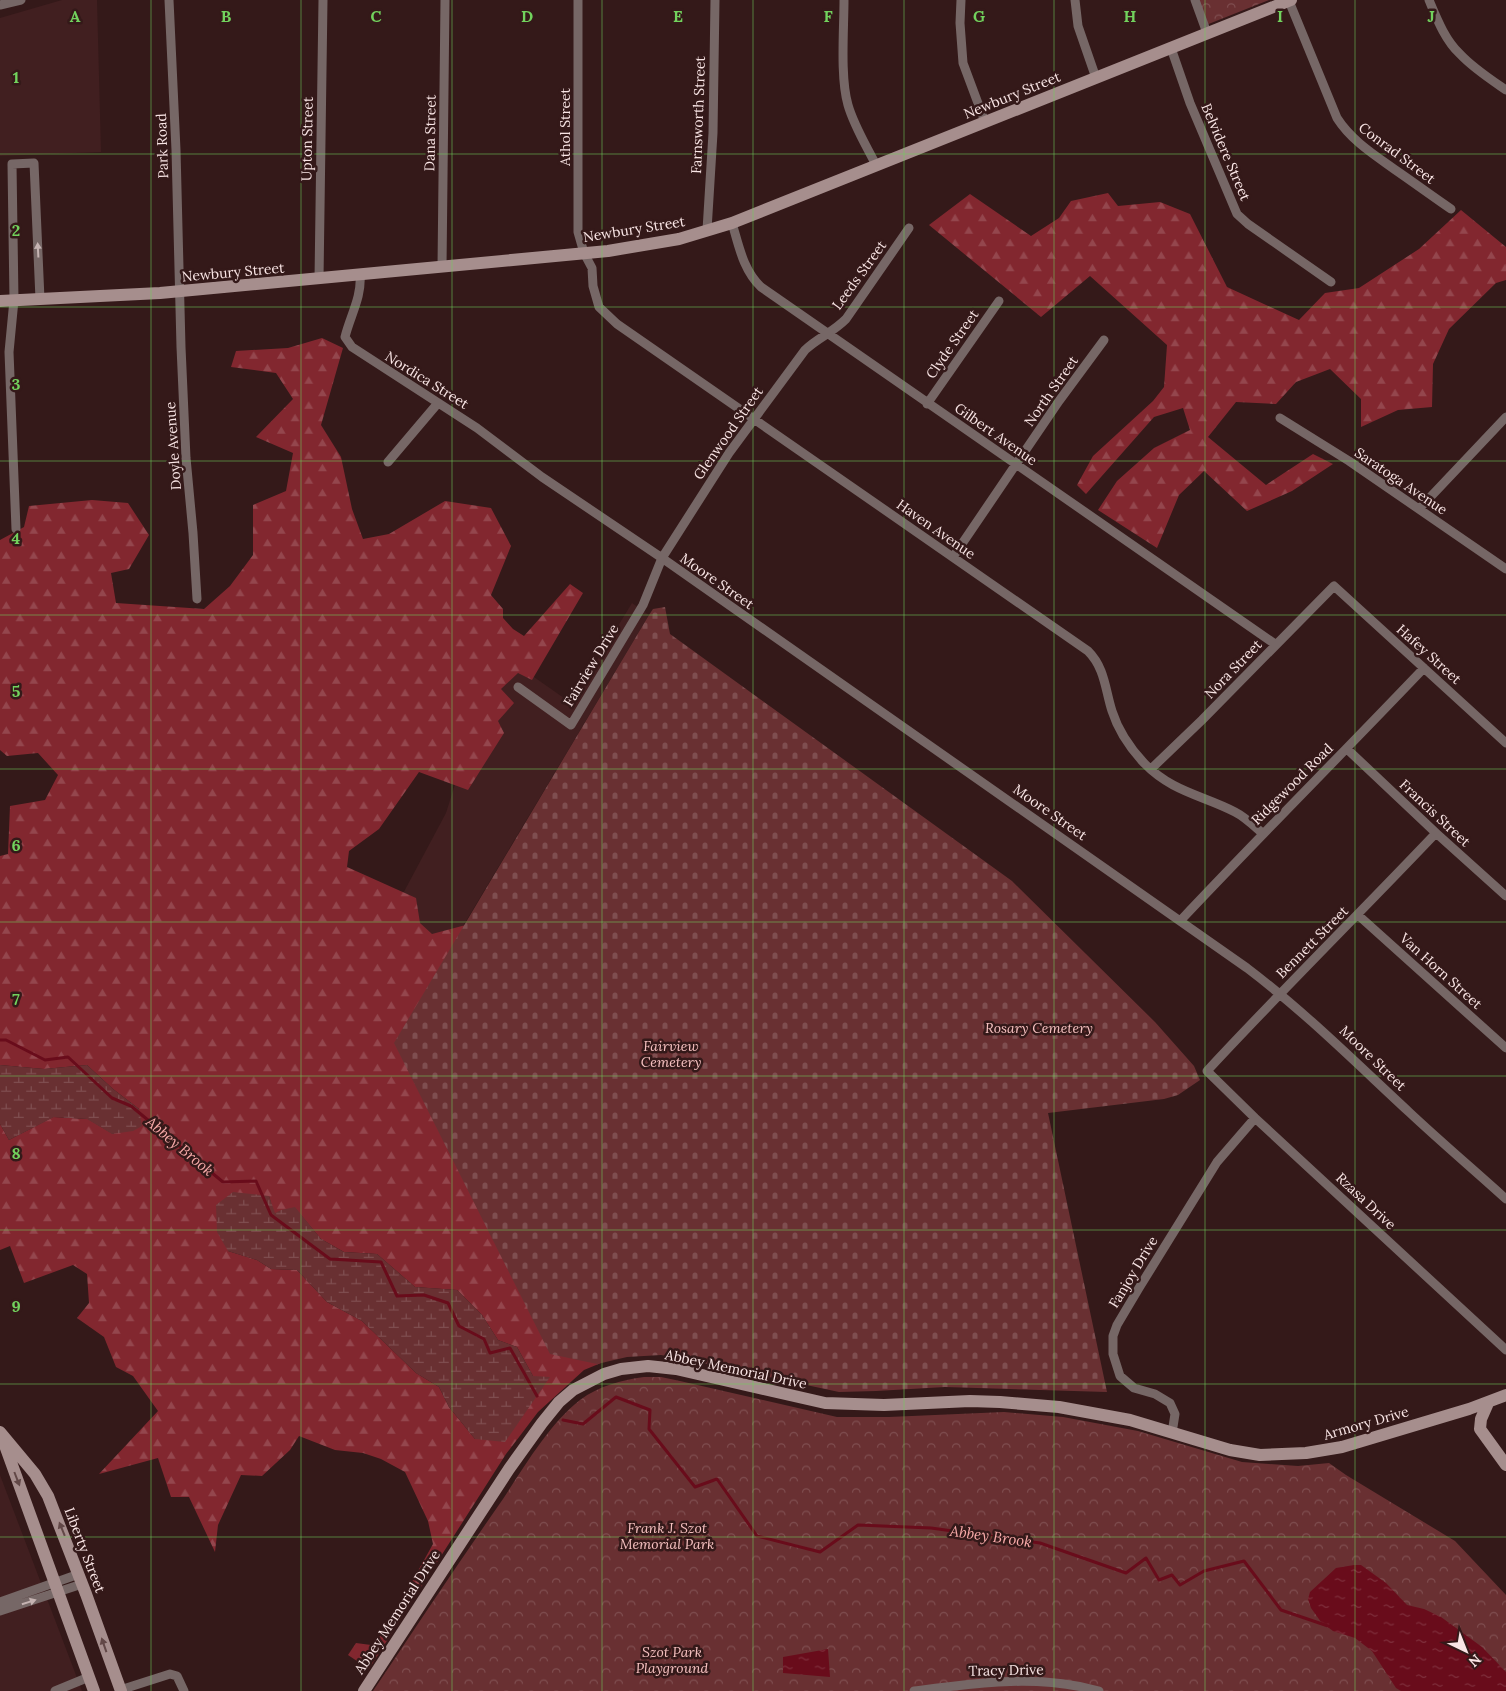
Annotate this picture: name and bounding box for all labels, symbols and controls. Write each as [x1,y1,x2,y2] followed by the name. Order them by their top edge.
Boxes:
[70,6,81,26] text: A
[221,6,232,26] text: B
[370,6,382,26] text: C
[521,6,533,26] text: D
[673,6,683,26] text: E
[823,6,833,26] text: F
[973,6,985,26] text: G
[1124,6,1137,26] text: H
[1277,6,1283,26] text: I
[1427,6,1435,26] text: J
[687,55,709,174] street label: Farnsworth Street
[13,67,19,87] text: 1
[961,67,1064,123] street label: Newbury Street
[556,88,574,167] street label: Athol Street
[420,94,440,171] street label: Dana Street
[297,96,317,181] street label: Upton Street
[1197,101,1255,204] street label: Belvidere Street
[152,113,172,179] street label: Park Road
[1355,118,1439,188] street label: Conrad Street
[582,212,687,246] street label: Newbury Street
[12,220,20,240] text: 2
[828,236,891,313] street label: Leeds Street
[33,242,41,258] one-way arrow
[181,259,286,285] street label: Newbury Street
[922,306,983,382] street label: Clyde Street
[382,347,473,413] street label: Nordica Street
[1020,352,1082,430] street label: North Street
[12,374,21,394] text: 3
[689,383,767,483] street label: Glenwood Street
[951,399,1041,469] street label: Gilbert Avenue
[161,401,185,491] street label: Doyle Avenue
[1351,443,1451,519] street label: Saratoga Avenue
[893,495,979,563] street label: Haven Avenue
[12,528,21,548] text: 4
[677,549,758,613] street label: Moore Street
[559,620,623,709] street label: Fairview Drive
[1393,620,1466,688] street label: Hafey Street
[1200,635,1266,702] street label: Nora Street
[12,681,21,701] text: 5
[1247,739,1337,829] street label: Ridgewood Road
[1396,776,1475,851] street label: Francis Street
[1010,780,1091,844] street label: Moore Street
[11,835,21,855] text: 6
[1272,902,1352,982] street label: Bennett Street
[1395,929,1486,1013] street label: Van Horn Street
[12,989,20,1009] text: 7
[985,1019,1093,1037] park label: Rosary Cemetery
[1336,1022,1411,1095] street label: Moore Street
[641,1037,701,1071] park label: Fairview Cemetery
[141,1111,218,1180] water label: Abbey Brook
[11,1143,21,1163] text: 8
[1332,1169,1400,1234] street label: Rzasa Drive
[1105,1232,1162,1311] street label: Fanjoy Drive
[11,1296,21,1316] text: 9
[663,1345,809,1393] street label: Abbey Memorial Drive
[1320,1402,1411,1444] street label: Armory Drive
[13,1472,21,1487] one-way arrow
[60,1505,110,1596] street label: Liberty Street
[620,1519,714,1553] park label: Frank J. Szot Memorial Park
[948,1521,1034,1551] water label: Abbey Brook
[57,1522,65,1536] one-way arrow
[350,1546,444,1678] street label: Abbey Memorial Drive
[22,1597,37,1605] one-way arrow
[1441,1626,1491,1676] north arrow
[100,1637,108,1652] one-way arrow
[636,1643,709,1677] park label: Szot Park Playground
[1465,1650,1485,1671] text: N
[968,1660,1044,1680] street label: Tracy Drive

